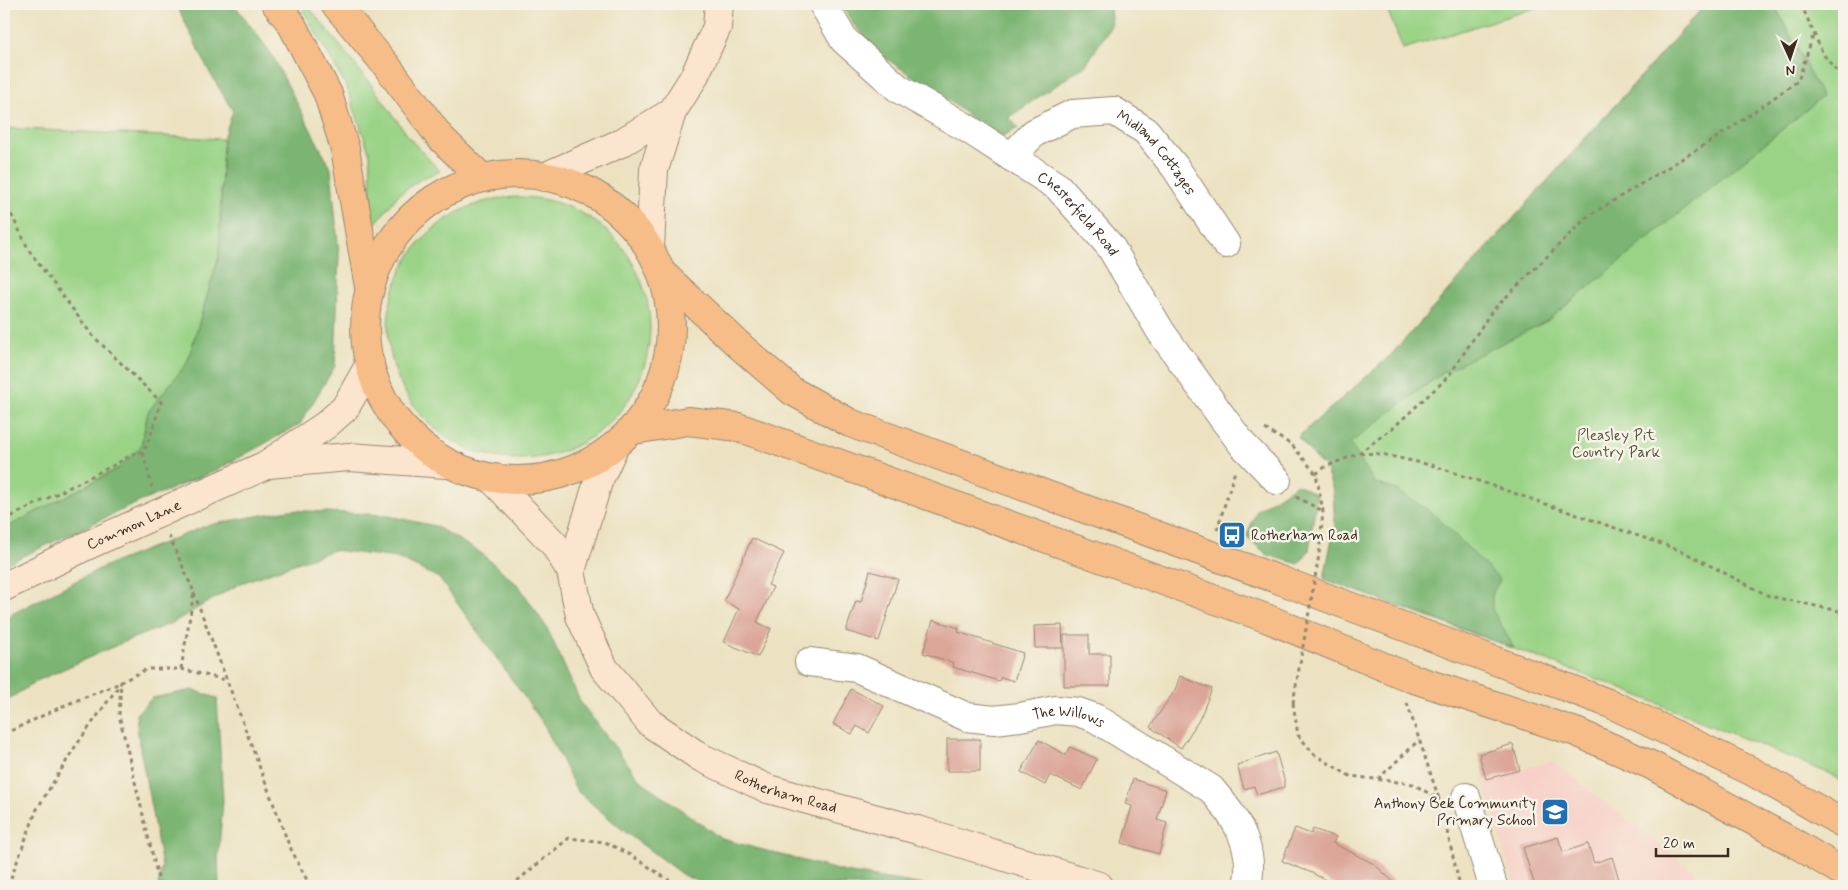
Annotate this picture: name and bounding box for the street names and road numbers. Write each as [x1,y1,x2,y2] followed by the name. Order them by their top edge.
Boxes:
[1112,106,1200,200] street label: Midland Cottages
[1033,167,1123,260] street label: Chesterfield Road
[84,496,184,555] street label: Common Lane
[1031,701,1109,733] street label: The Willows
[731,766,839,818] street label: Rotherham Road

